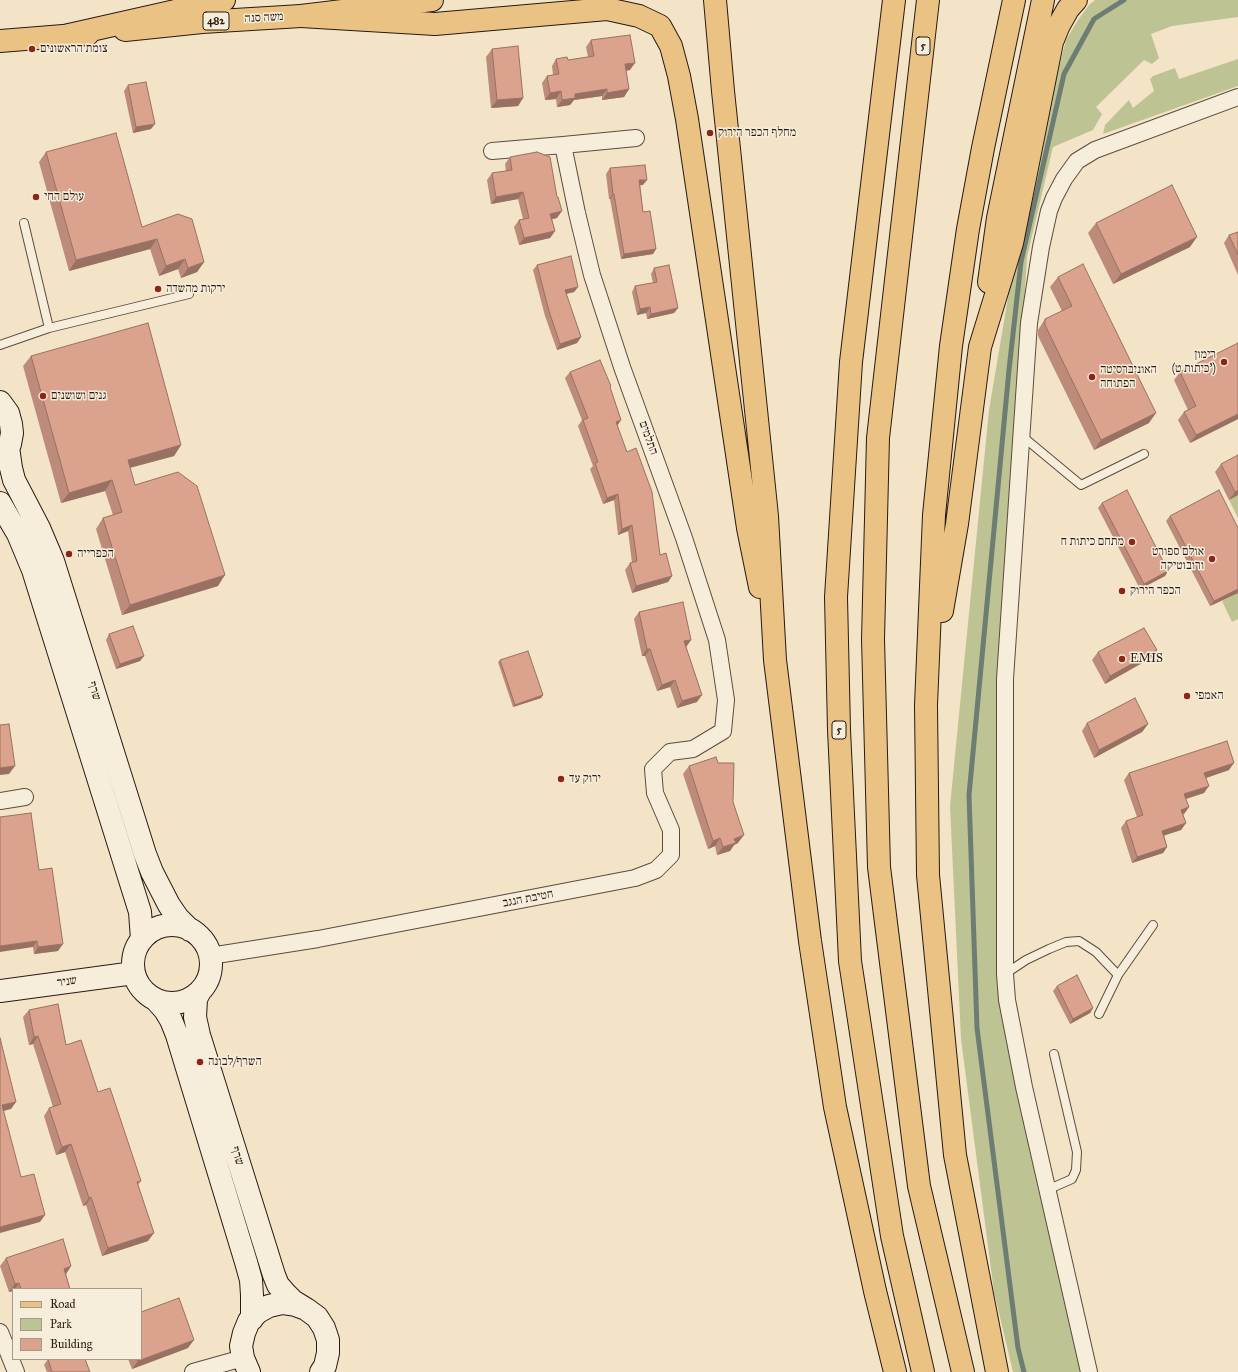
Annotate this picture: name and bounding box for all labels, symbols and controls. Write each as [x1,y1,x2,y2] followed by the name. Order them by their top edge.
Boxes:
[244,10,284,26] street label: משה סנה
[203,12,229,30] road number: 482
[916,37,930,55] road number: 5
[40,42,108,56] place label: צומת הראשונים
[27,44,37,54] marker: צומת הראשונים
[718,126,796,140] place label: מחלף הכפר הירוק
[705,128,715,138] marker: מחלף הכפר הירוק
[44,190,84,204] place label: עולם החי
[31,192,41,202] marker: עולם החי
[166,282,225,296] place label: ירקות מהשדה
[153,284,163,294] marker: ירקות מהשדה
[1172,348,1216,376] place label: רימון (כיתות ט')
[1219,357,1229,367] marker: רימון (כיתות ט')
[1100,363,1157,391] place label: האוניברסיטה הפתוחה
[1087,372,1097,382] marker: האוניברסיטה הפתוחה
[51,389,106,403] place label: גנים ושושנים
[38,391,48,401] marker: גנים ושושנים
[635,419,661,457] street label: התלמים
[1060,535,1124,549] place label: מתחם כיתות ח
[1127,537,1137,547] marker: מתחם כיתות ח
[1152,545,1204,573] place label: אולם ספורט ורובוטיקה
[77,547,114,561] place label: הכפרייה
[64,549,74,559] marker: הכפרייה
[1207,554,1217,564] marker: אולם ספורט ורובוטיקה
[1130,584,1181,598] place label: הכפר הירוק
[1117,586,1127,596] marker: הכפר הירוק
[1130,652,1163,666] place label: EMIS
[1117,654,1127,664] marker: EMIS
[84,680,104,702] street label: שרף
[1195,689,1223,703] place label: האמפי
[1182,691,1192,701] marker: האמפי
[832,721,846,739] road number: 5
[569,772,601,786] place label: ירוק עד
[556,774,566,784] marker: ירוק עד
[501,887,555,911] street label: חטיבת הנגב
[56,973,78,991] street label: שניר
[208,1055,262,1069] place label: השרף/לבונה
[195,1057,205,1067] marker: השרף/לבונה
[227,1145,247,1167] street label: שרף
[12,1288,142,1360] legend
[50,1297,76,1311] text: Road
[50,1317,72,1331] text: Park
[50,1337,92,1351] text: Building

